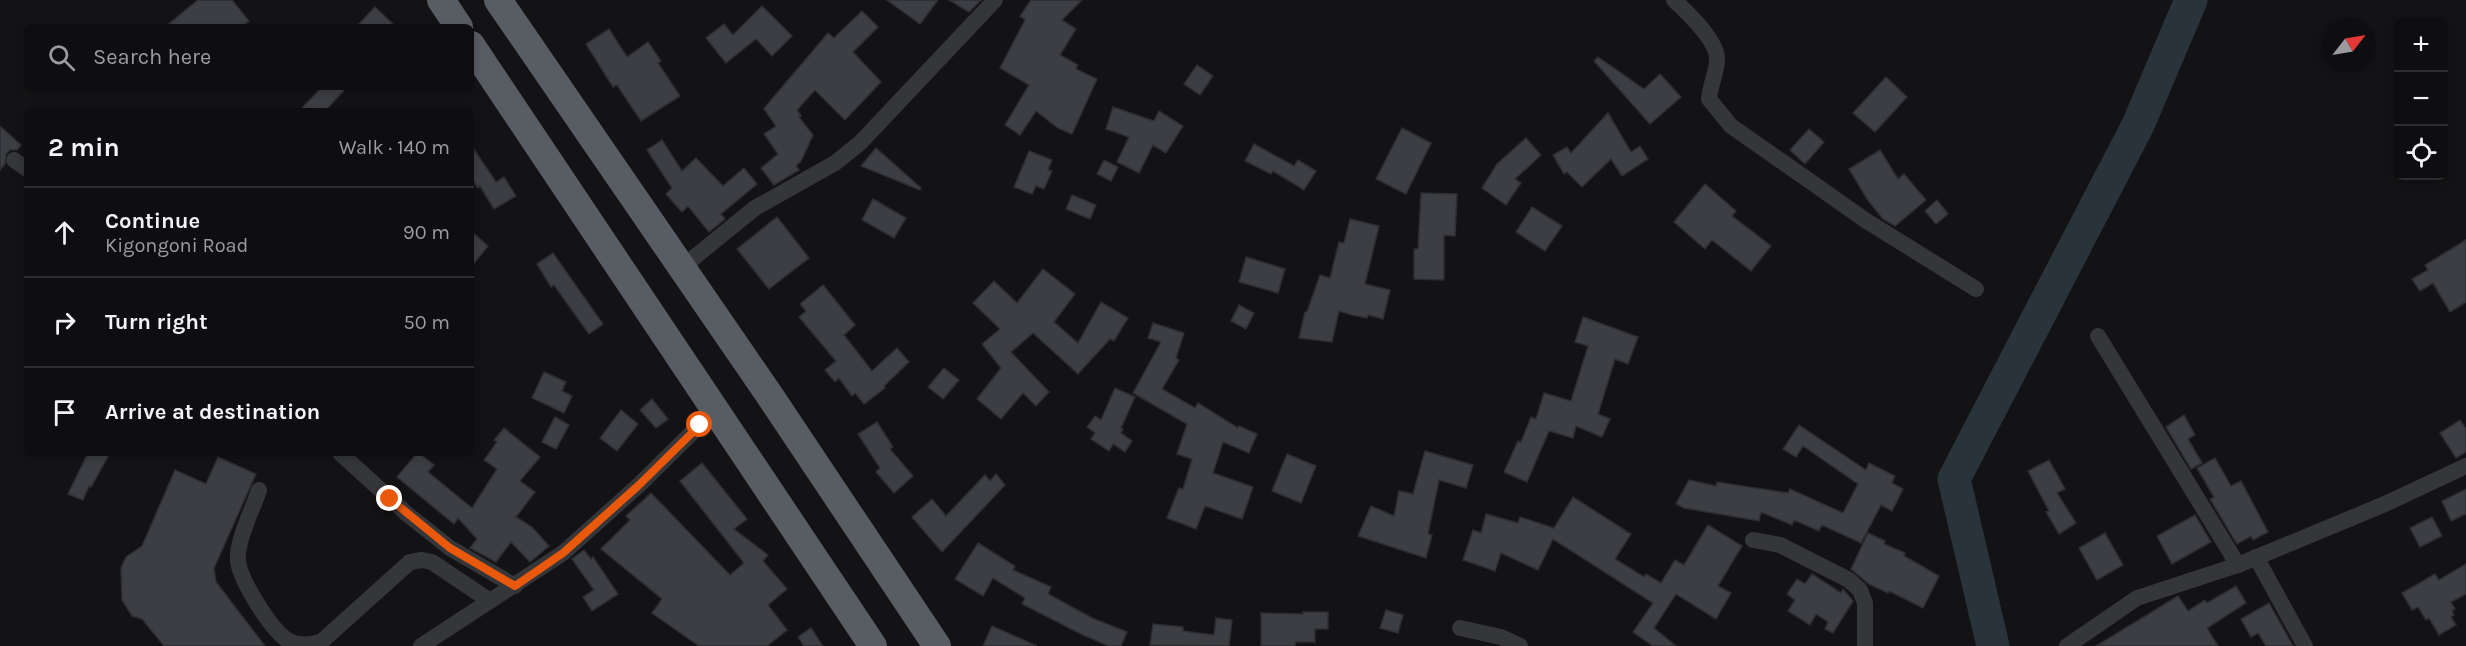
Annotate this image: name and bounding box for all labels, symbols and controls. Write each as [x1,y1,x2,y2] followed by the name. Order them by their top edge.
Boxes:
[2322,18,2376,72] north arrow
[2394,18,2448,180] map controls
[2394,18,2448,72] button: +
[24,24,474,90] search box
[45,41,78,74] icon: search
[93,44,211,70] text: Search here
[2394,72,2448,126] button: −
[2394,126,2448,180] button: locate
[48,132,120,163] text: 2 min
[339,136,450,159] text: Walk · 140 m
[105,208,200,234] text: Continue
[48,216,81,249] icon: ahead
[403,221,450,244] text: 90 m
[105,234,248,257] text: Kigongoni Road
[48,306,81,339] icon: right
[105,309,208,335] text: Turn right
[403,311,450,334] text: 50 m
[48,396,81,429] icon: arrive
[105,399,320,425] text: Arrive at destination
[686,411,712,437] route start
[376,485,402,511] route end

